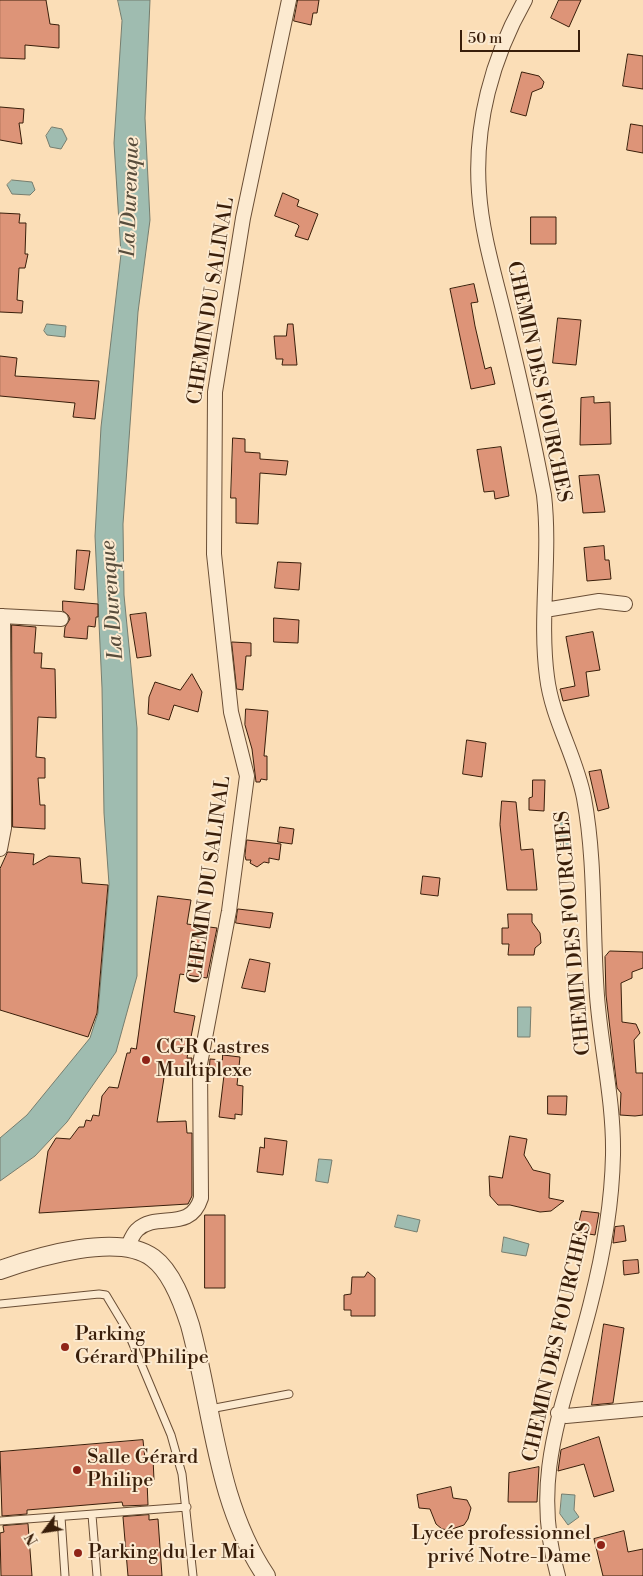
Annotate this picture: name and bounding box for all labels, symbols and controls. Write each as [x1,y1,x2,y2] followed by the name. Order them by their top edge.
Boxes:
[463,20,583,52] scale bar
[468,29,502,48] text: 50 m
[116,137,146,257] water label: La Durenque
[184,196,240,406] street label: CHEMIN DU SALINAL
[501,259,575,505] street label: CHEMIN DES FOURCHES
[96,539,130,661] water label: La Durenque
[184,775,236,985] street label: CHEMIN DU SALINAL
[551,810,597,1056] street label: CHEMIN DES FOURCHES
[156,1036,270,1083] place label: CGR Castres Multiplexe
[140,1054,152,1066] marker: CGR Castres Multiplexe
[519,1220,597,1464] street label: CHEMIN DES FOURCHES
[75,1323,209,1370] place label: Parking Gérard Philipe
[59,1341,71,1353] marker: Parking Gérard Philipe
[87,1446,198,1493] place label: Salle Gérard Philipe
[71,1464,83,1476] marker: Salle Gérard Philipe
[20,1506,70,1556] north arrow
[412,1522,591,1569] place label: Lycée professionnel privé Notre-Dame
[22,1529,43,1548] text: N
[595,1539,607,1551] marker: Lycée professionnel privé Notre-Dame
[88,1541,255,1565] place label: Parking du 1er Mai
[72,1547,84,1559] marker: Parking du 1er Mai

